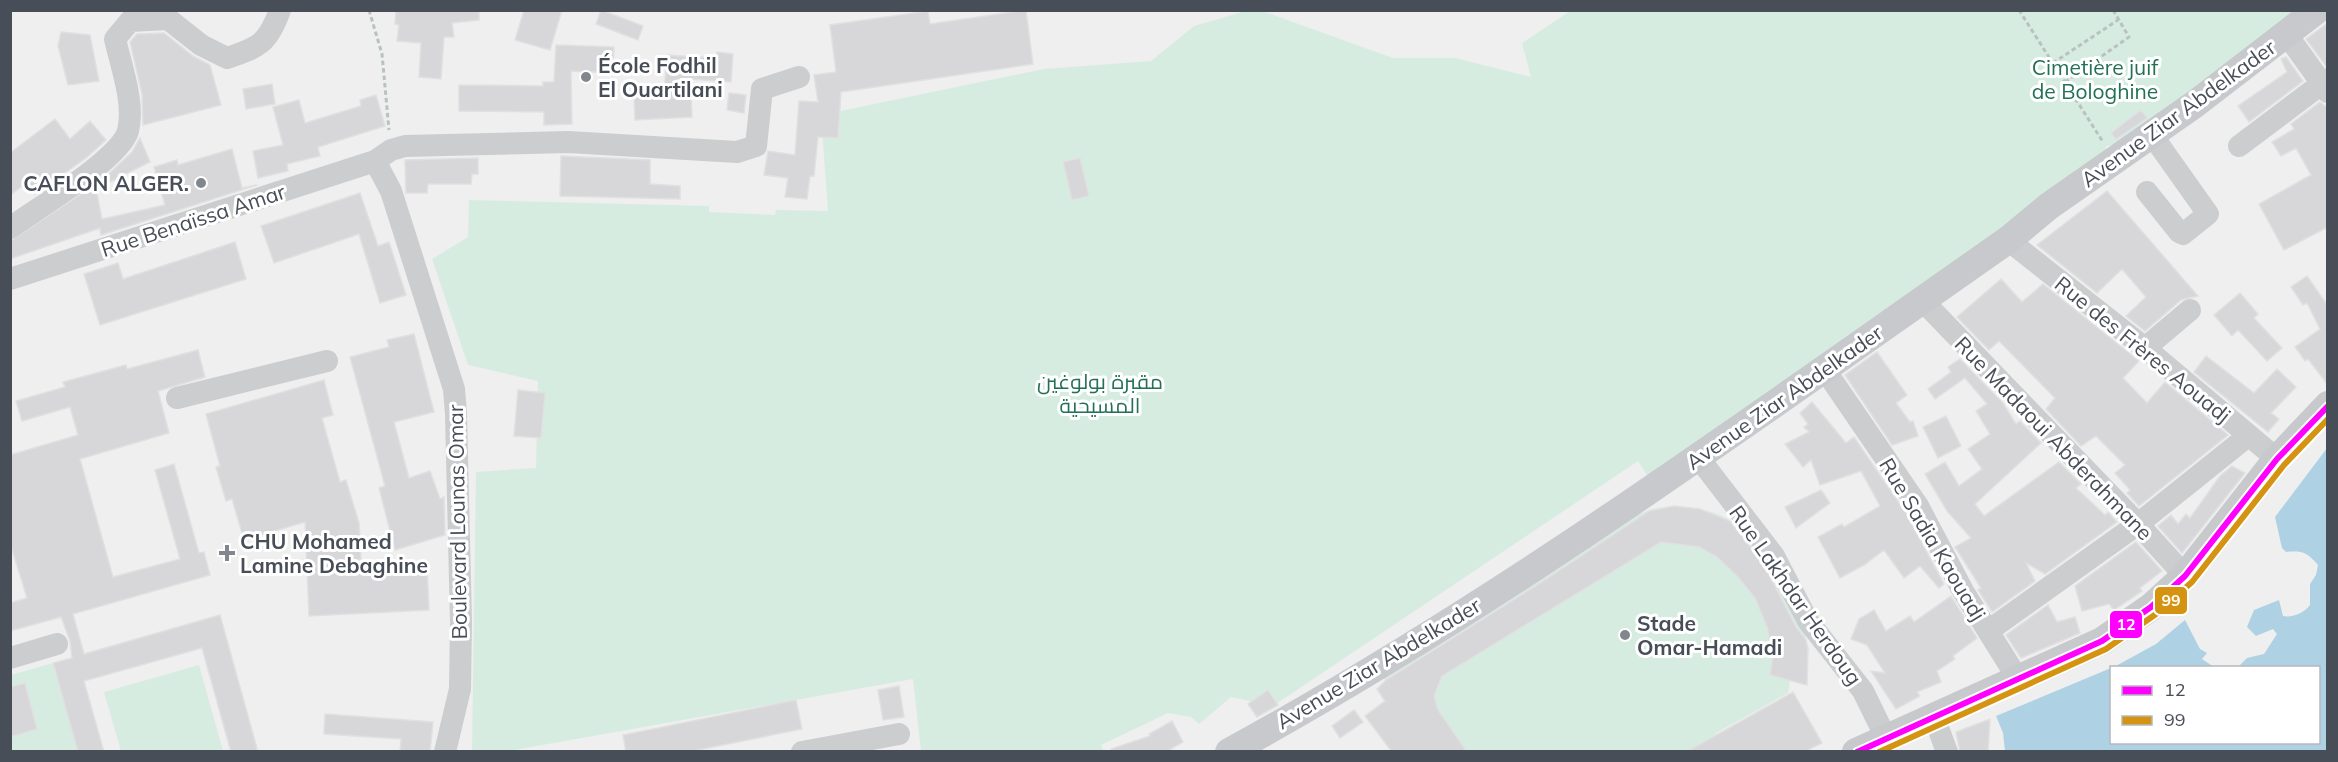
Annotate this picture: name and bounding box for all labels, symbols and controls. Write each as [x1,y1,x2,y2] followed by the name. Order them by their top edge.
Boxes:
[2076,34,2281,192] street label: Avenue Ziar Abdelkader
[598,52,723,102] place label: École Fodhil El Ouartilani
[2032,54,2159,104] park label: Cimetière juif de Bologhine
[579,70,593,84] marker: École Fodhil El Ouartilani
[23,170,189,196] place label: CAFLON ALGER.
[194,176,208,190] marker: CAFLON ALGER.
[98,178,289,262] street label: Rue Benaïssa Amar
[2050,270,2236,428] street label: Rue des Frères Aouadj
[1681,319,1888,475] street label: Avenue Ziar Abdelkader
[1950,331,2158,545] street label: Rue Madaoui Abderahmane
[1037,368,1163,418] park label: مقبرة بولوغين المسيحية
[442,404,472,640] street label: Boulevard Lounas Omar
[1874,453,1992,625] street label: Rue Sadia Kaouadj
[1724,500,1868,690] street label: Rue Lakhdar Herdoug
[240,528,428,578] place label: CHU Mohamed Lamine Debaghine
[218,544,236,562] marker: CHU Mohamed Lamine Debaghine
[2154,586,2188,615] line badge: 99
[2161,590,2181,610] text: 99
[1271,591,1485,734] street label: Avenue Ziar Abdelkader
[1637,610,1782,660] place label: Stade Omar-Hamadi
[2109,610,2143,639] line badge: 12
[2116,614,2136,634] text: 12
[1618,628,1632,642] marker: Stade Omar-Hamadi
[2110,666,2320,744] legend
[2164,678,2186,701] text: 12
[2164,708,2186,731] text: 99

